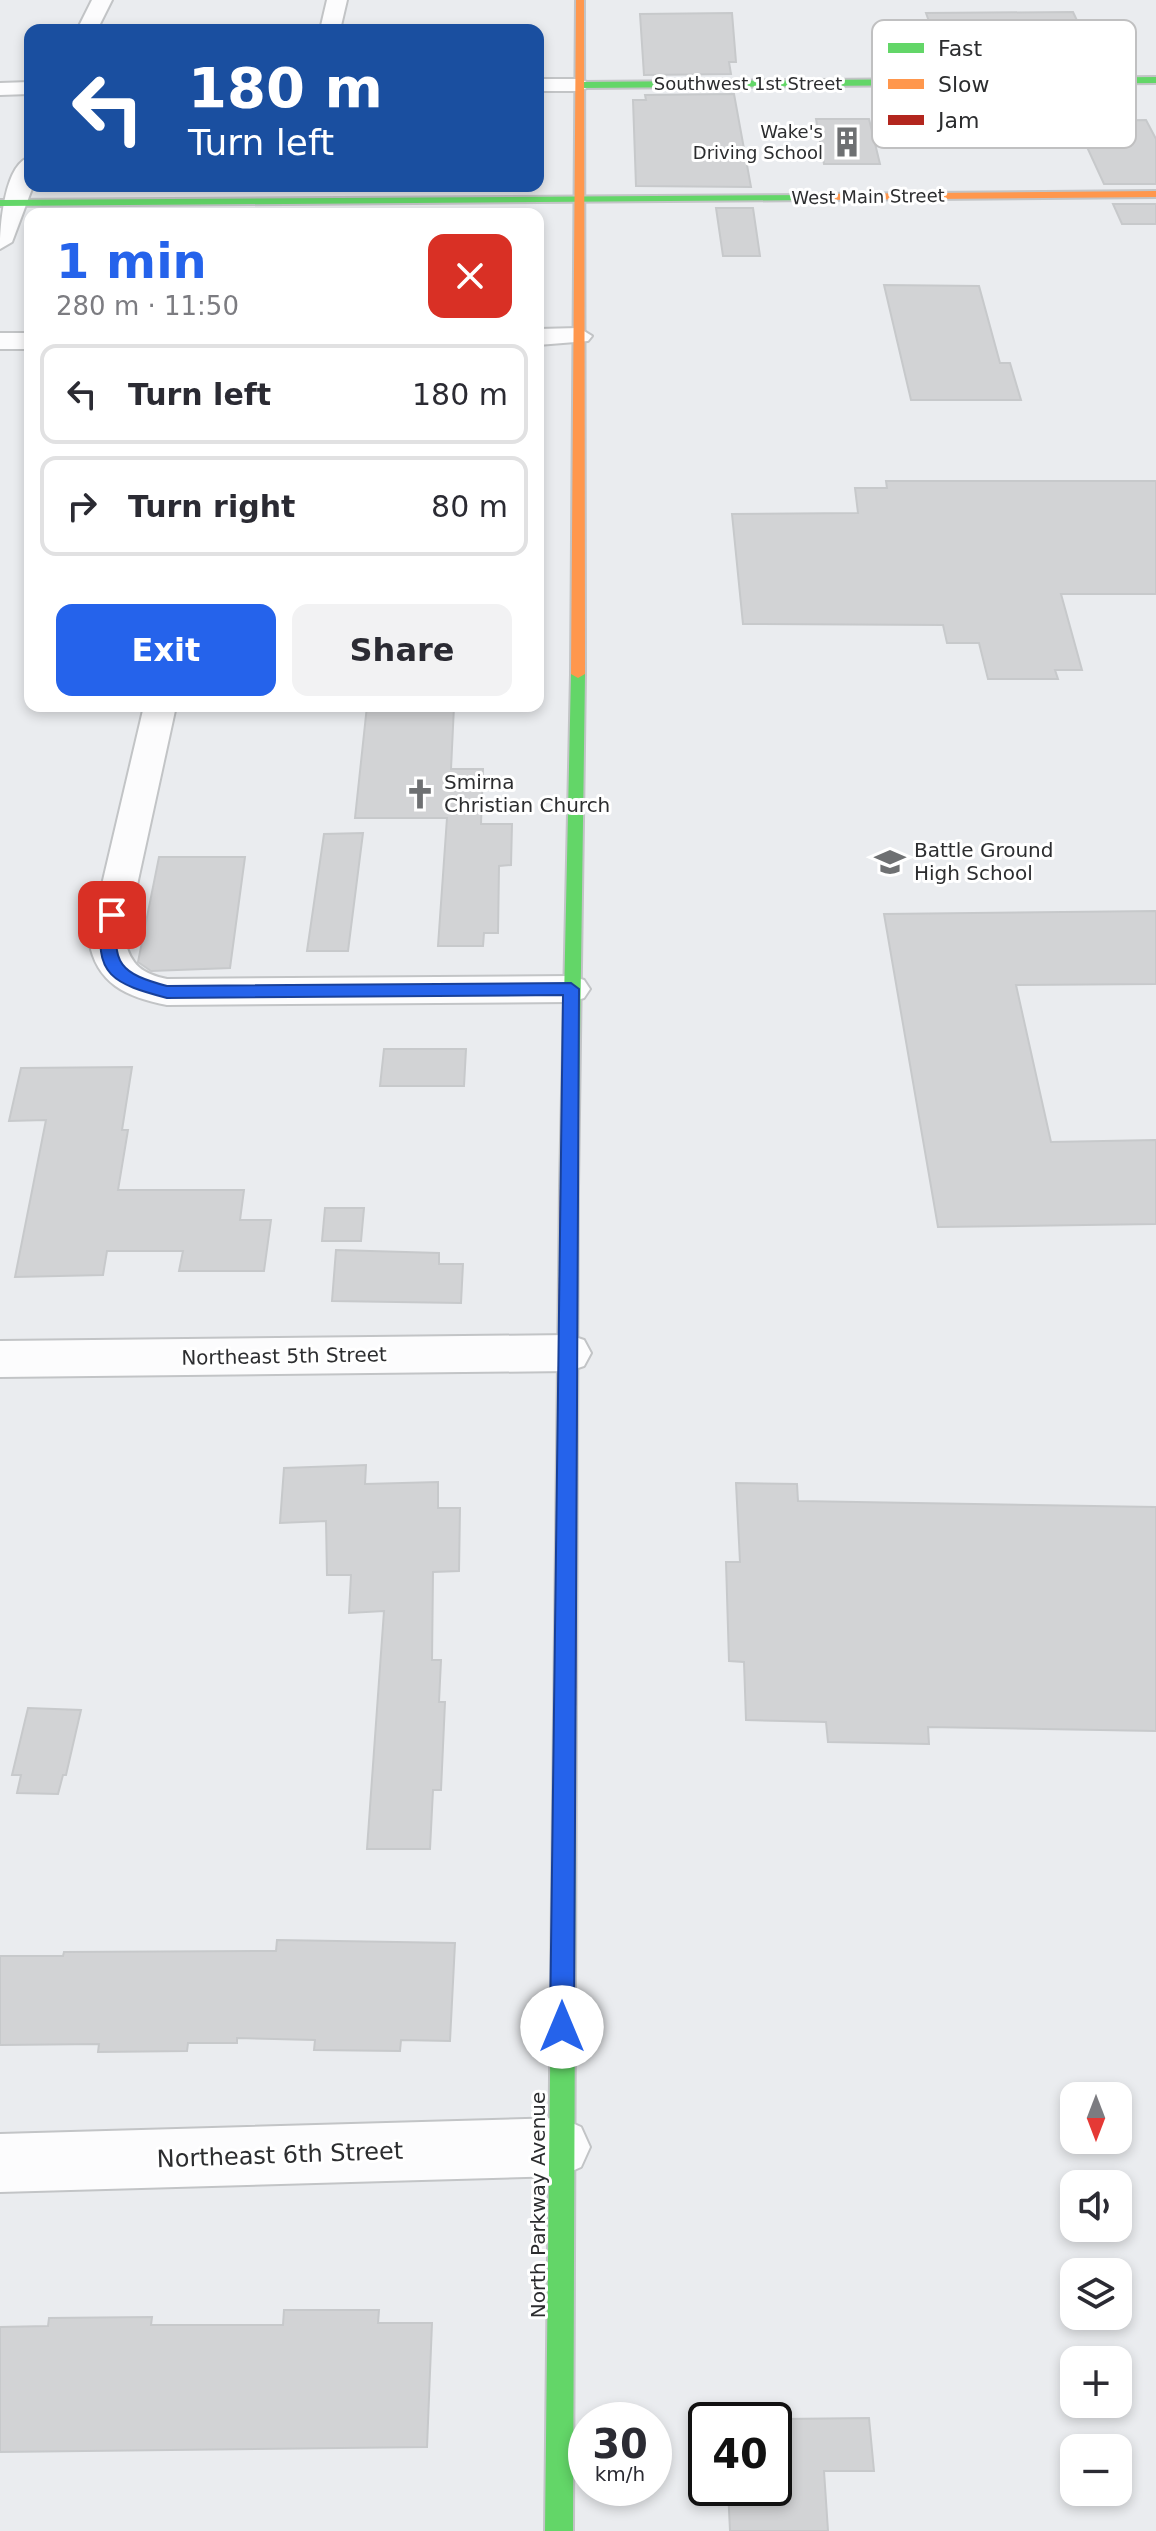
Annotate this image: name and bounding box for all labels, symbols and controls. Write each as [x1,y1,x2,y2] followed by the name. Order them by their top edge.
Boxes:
[872,20,1136,148] legend
[938,36,983,61] text: Fast
[188,55,383,120] text: 180 m
[56,56,160,160] icon: left
[938,72,990,97] text: Slow
[654,73,842,94] street label: Southwest 1st Street
[936,108,979,133] text: Jam
[693,121,823,163] place label: Wake's Driving School
[188,122,334,163] text: Turn left
[830,125,864,159] building icon: Wake's Driving School
[791,185,945,208] street label: West Main Street
[56,233,207,289] text: 1 min
[428,234,512,318] button: close
[56,291,239,321] text: 280 m · 11:50
[60,372,104,416] icon: left
[128,377,271,412] text: Turn left
[412,377,508,412] text: 180 m
[60,484,104,528] icon: right
[128,489,295,524] text: Turn right
[431,489,508,524] text: 80 m
[56,604,276,696] button: Exit
[292,604,512,696] button: Share
[444,770,610,817] place label: Smirna Christian Church
[403,777,437,811] church icon: Smirna Christian Church
[914,838,1053,885] place label: Battle Ground High School
[873,845,907,879] school or university icon: Battle Ground High School
[78,881,146,949] pin
[90,893,134,937] icon: arrive
[181,1342,387,1370] street label: Northeast 5th Street
[520,1985,604,2069] position arrow
[1060,2082,1132,2154] north arrow
[1060,2082,1132,2506] map controls
[526,2092,550,2318] street label: North Parkway Avenue
[156,2137,404,2173] street label: Northeast 6th Street
[1060,2170,1132,2242] button: sound
[1060,2258,1132,2330] button: layers
[1060,2346,1132,2418] button: +
[688,2402,792,2506] speed limit sign: 40
[592,2421,648,2467] text: 30
[1060,2434,1132,2506] button: −
[595,2462,645,2486] text: km/h

